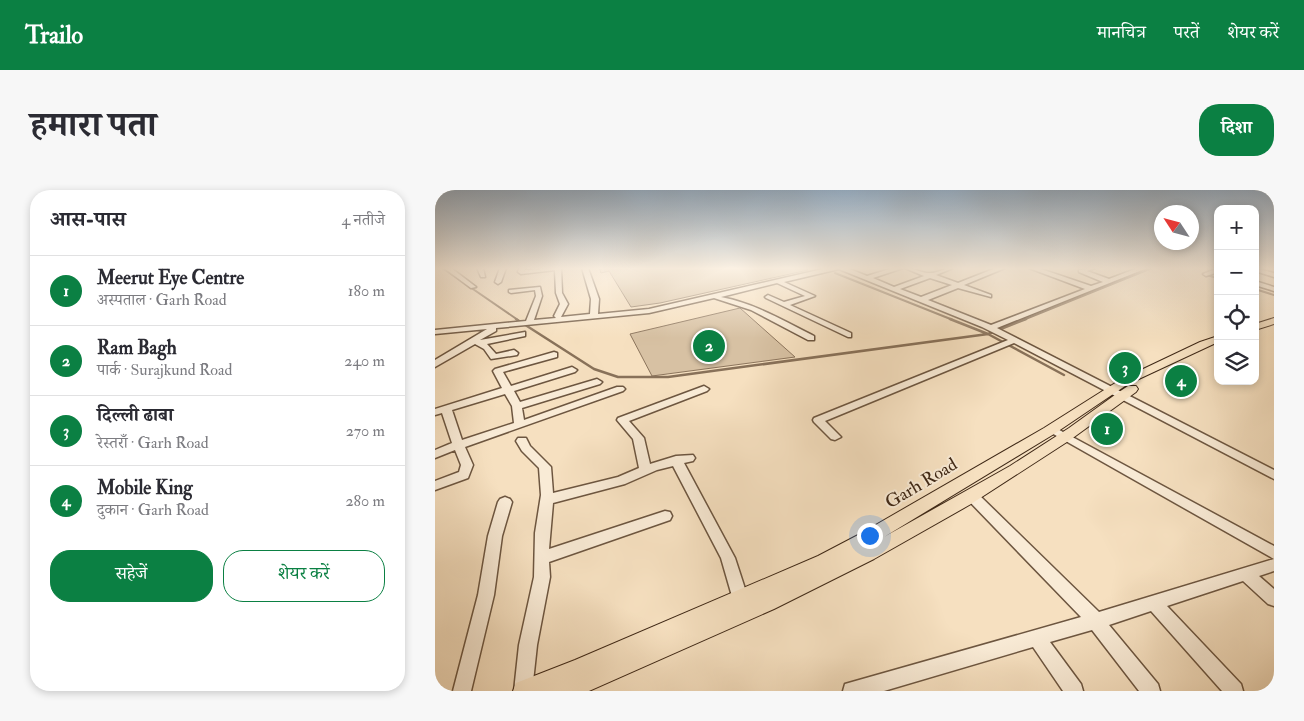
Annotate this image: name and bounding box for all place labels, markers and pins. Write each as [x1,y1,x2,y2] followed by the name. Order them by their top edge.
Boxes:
[693,327,725,365] pin: 2
[1109,349,1141,387] pin: 3
[1165,362,1197,400] pin: 4
[1091,410,1123,448] pin: 1

